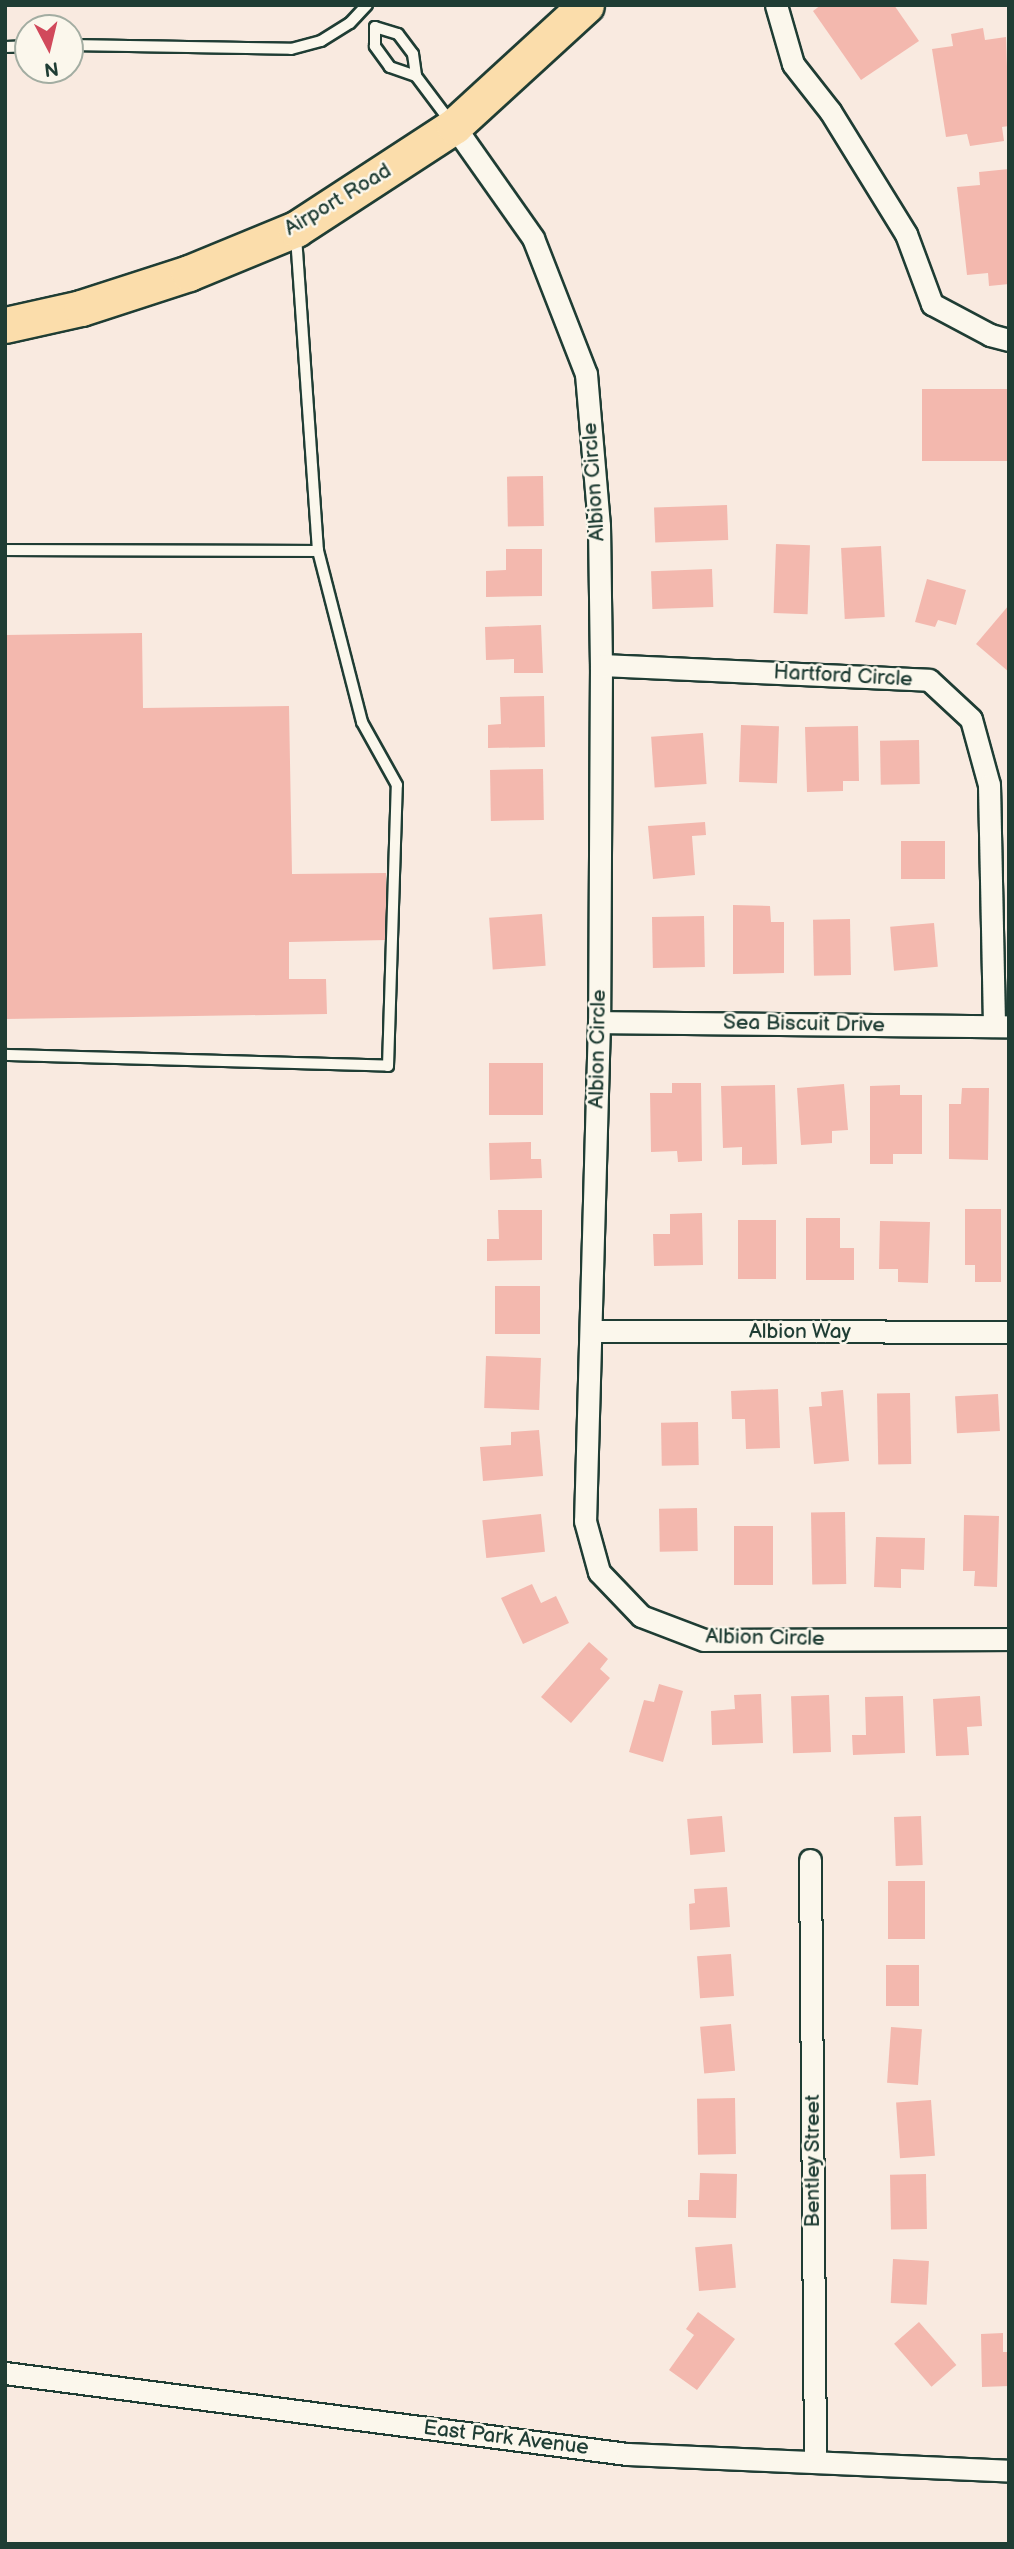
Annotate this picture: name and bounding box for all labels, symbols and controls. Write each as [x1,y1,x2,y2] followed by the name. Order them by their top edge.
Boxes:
[14,14,84,84] north arrow
[43,56,60,81] text: N
[280,158,396,242] street label: Airport Road
[577,422,611,542] street label: Albion Circle
[773,660,913,692] street label: Hartford Circle
[584,989,612,1109] street label: Albion Circle
[723,1010,885,1038] street label: Sea Biscuit Drive
[748,1319,852,1345] street label: Albion Way
[705,1624,825,1652] street label: Albion Circle
[800,2094,826,2228] street label: Bentley Street
[422,2415,590,2461] street label: East Park Avenue

